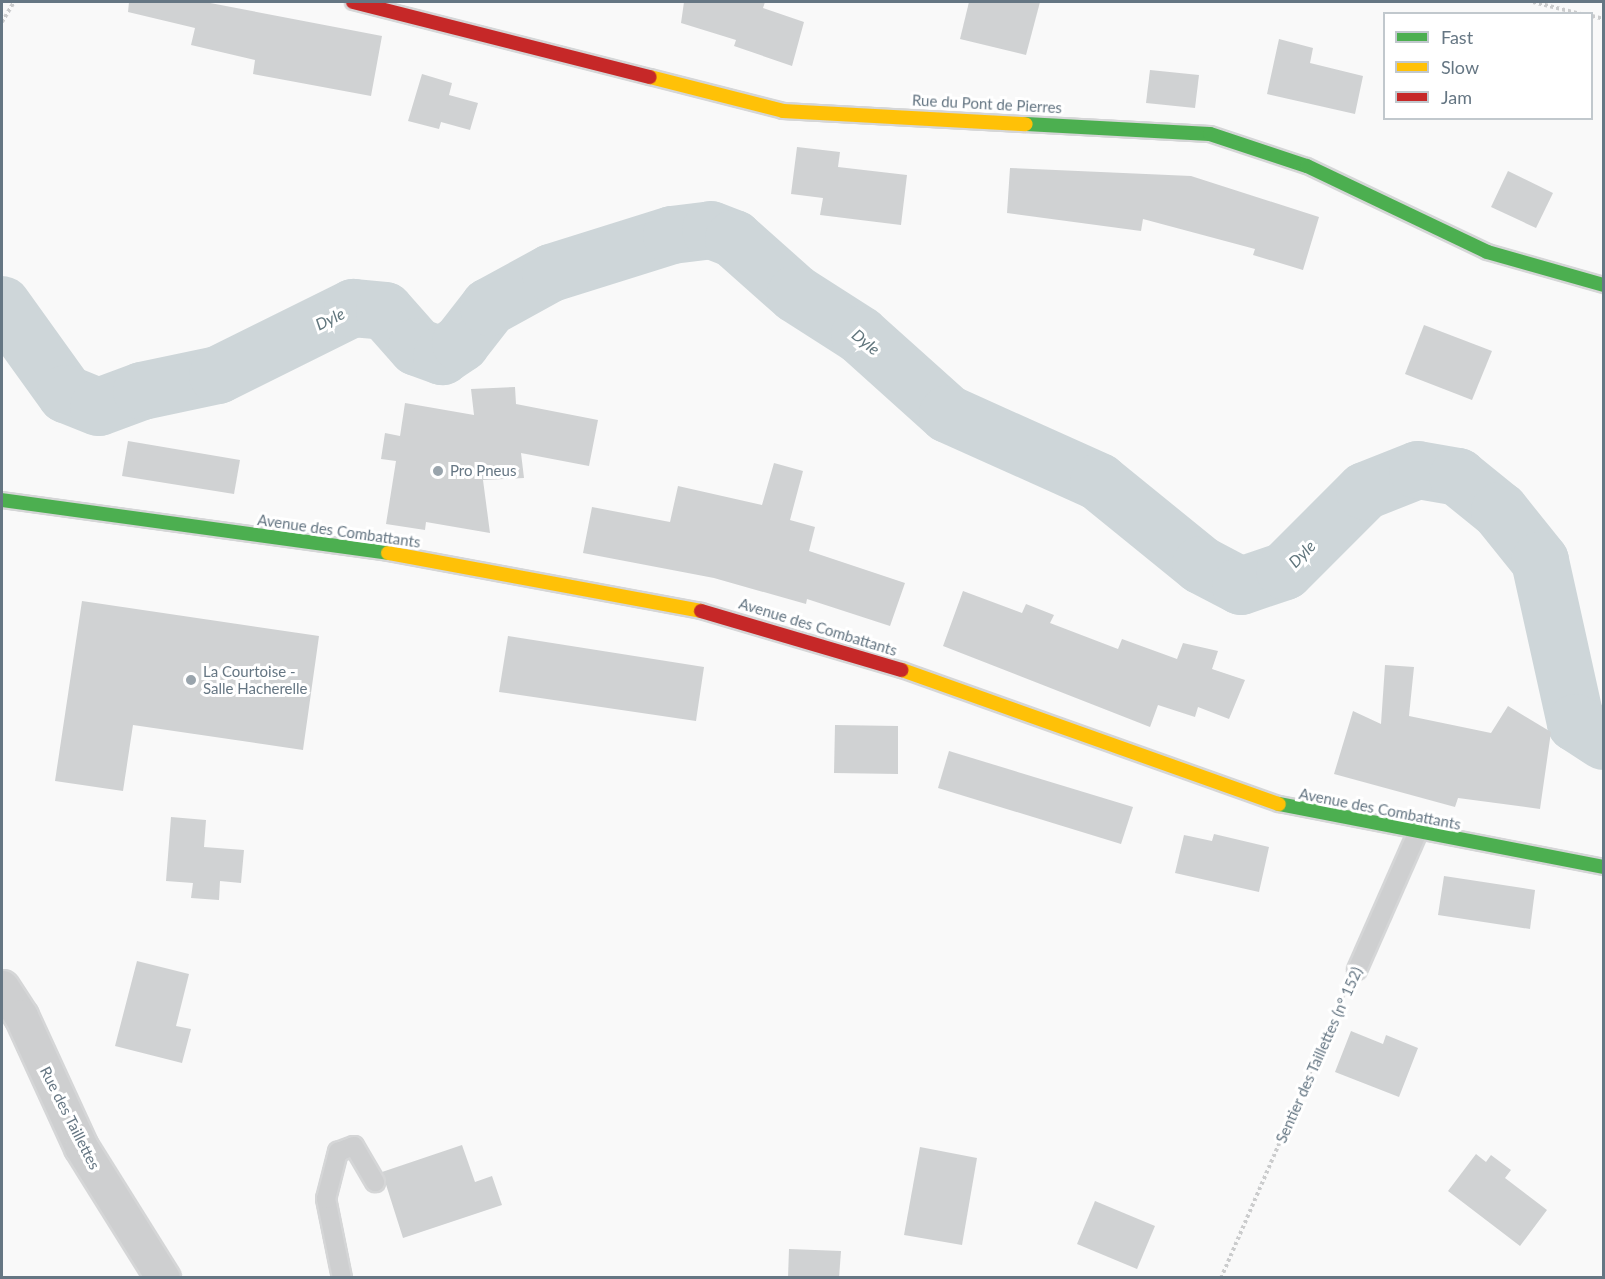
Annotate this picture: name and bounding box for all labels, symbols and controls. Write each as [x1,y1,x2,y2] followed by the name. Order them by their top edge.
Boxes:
[1383,12,1593,120] legend
[1441,26,1473,48] text: Fast
[1441,56,1479,78] text: Slow
[1441,86,1472,108] text: Jam
[912,91,1062,117] street label: Rue du Pont de Pierres
[312,304,348,334] water label: Dyle
[848,325,884,359] water label: Dyle
[450,462,516,480] place label: Pro Pneus
[431,464,445,478] marker: Pro Pneus
[256,511,422,551] street label: Avenue des Combattants
[1285,537,1319,571] water label: Dyle
[737,594,899,660] street label: Avenue des Combattants
[203,662,308,697] place label: La Courtoise - Salle Hacherelle
[184,673,198,687] marker: La Courtoise - Salle Hacherelle
[1298,784,1462,834] street label: Avenue des Combattants
[1272,964,1366,1146] street label: Sentier des Taillettes (n° 152)
[36,1063,104,1173] street label: Rue des Taillettes

